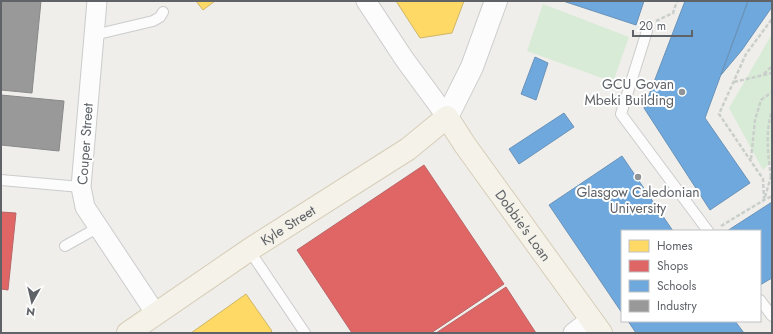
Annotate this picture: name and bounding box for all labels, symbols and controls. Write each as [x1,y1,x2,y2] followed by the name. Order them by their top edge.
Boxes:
[633,12,692,38] scale bar
[639,17,666,35] text: 20 m
[584,74,674,110] place label: GCU Govan Mbeki Building
[677,87,687,97] marker: GCU Govan Mbeki Building
[72,102,98,186] street label: Couper Street
[633,172,643,182] marker: Glasgow Caledonian University
[576,182,700,218] place label: Glasgow Caledonian University
[490,185,556,265] street label: Dobbie's Loan
[257,200,320,250] street label: Kyle Street
[621,230,761,322] legend
[657,237,693,255] text: Homes
[657,257,688,275] text: Shops
[657,277,696,295] text: Schools
[12,282,52,322] north arrow
[657,297,698,315] text: Industry
[25,303,36,320] text: N

